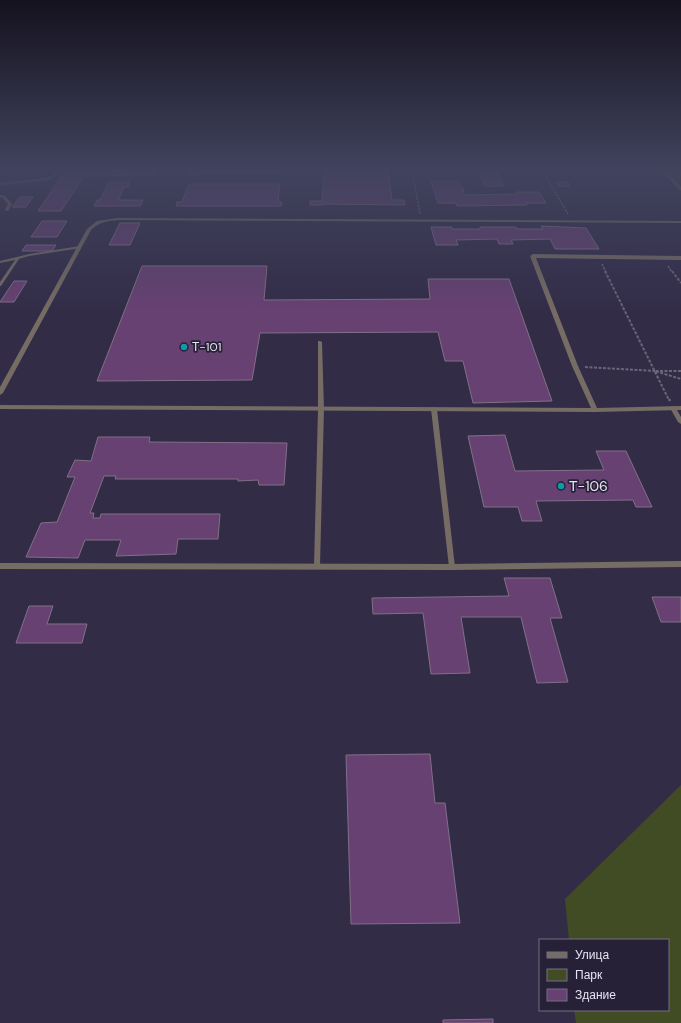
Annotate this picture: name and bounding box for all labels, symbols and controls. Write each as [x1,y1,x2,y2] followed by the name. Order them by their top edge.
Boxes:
[192,339,222,355] place label: Т-101
[179,342,189,352] marker: Т-101
[569,477,608,495] place label: Т-106
[556,481,566,491] marker: Т-106
[539,939,669,1011] legend
[575,947,609,963] text: Улица
[575,967,603,983] text: Парк
[575,987,616,1003] text: Здание

